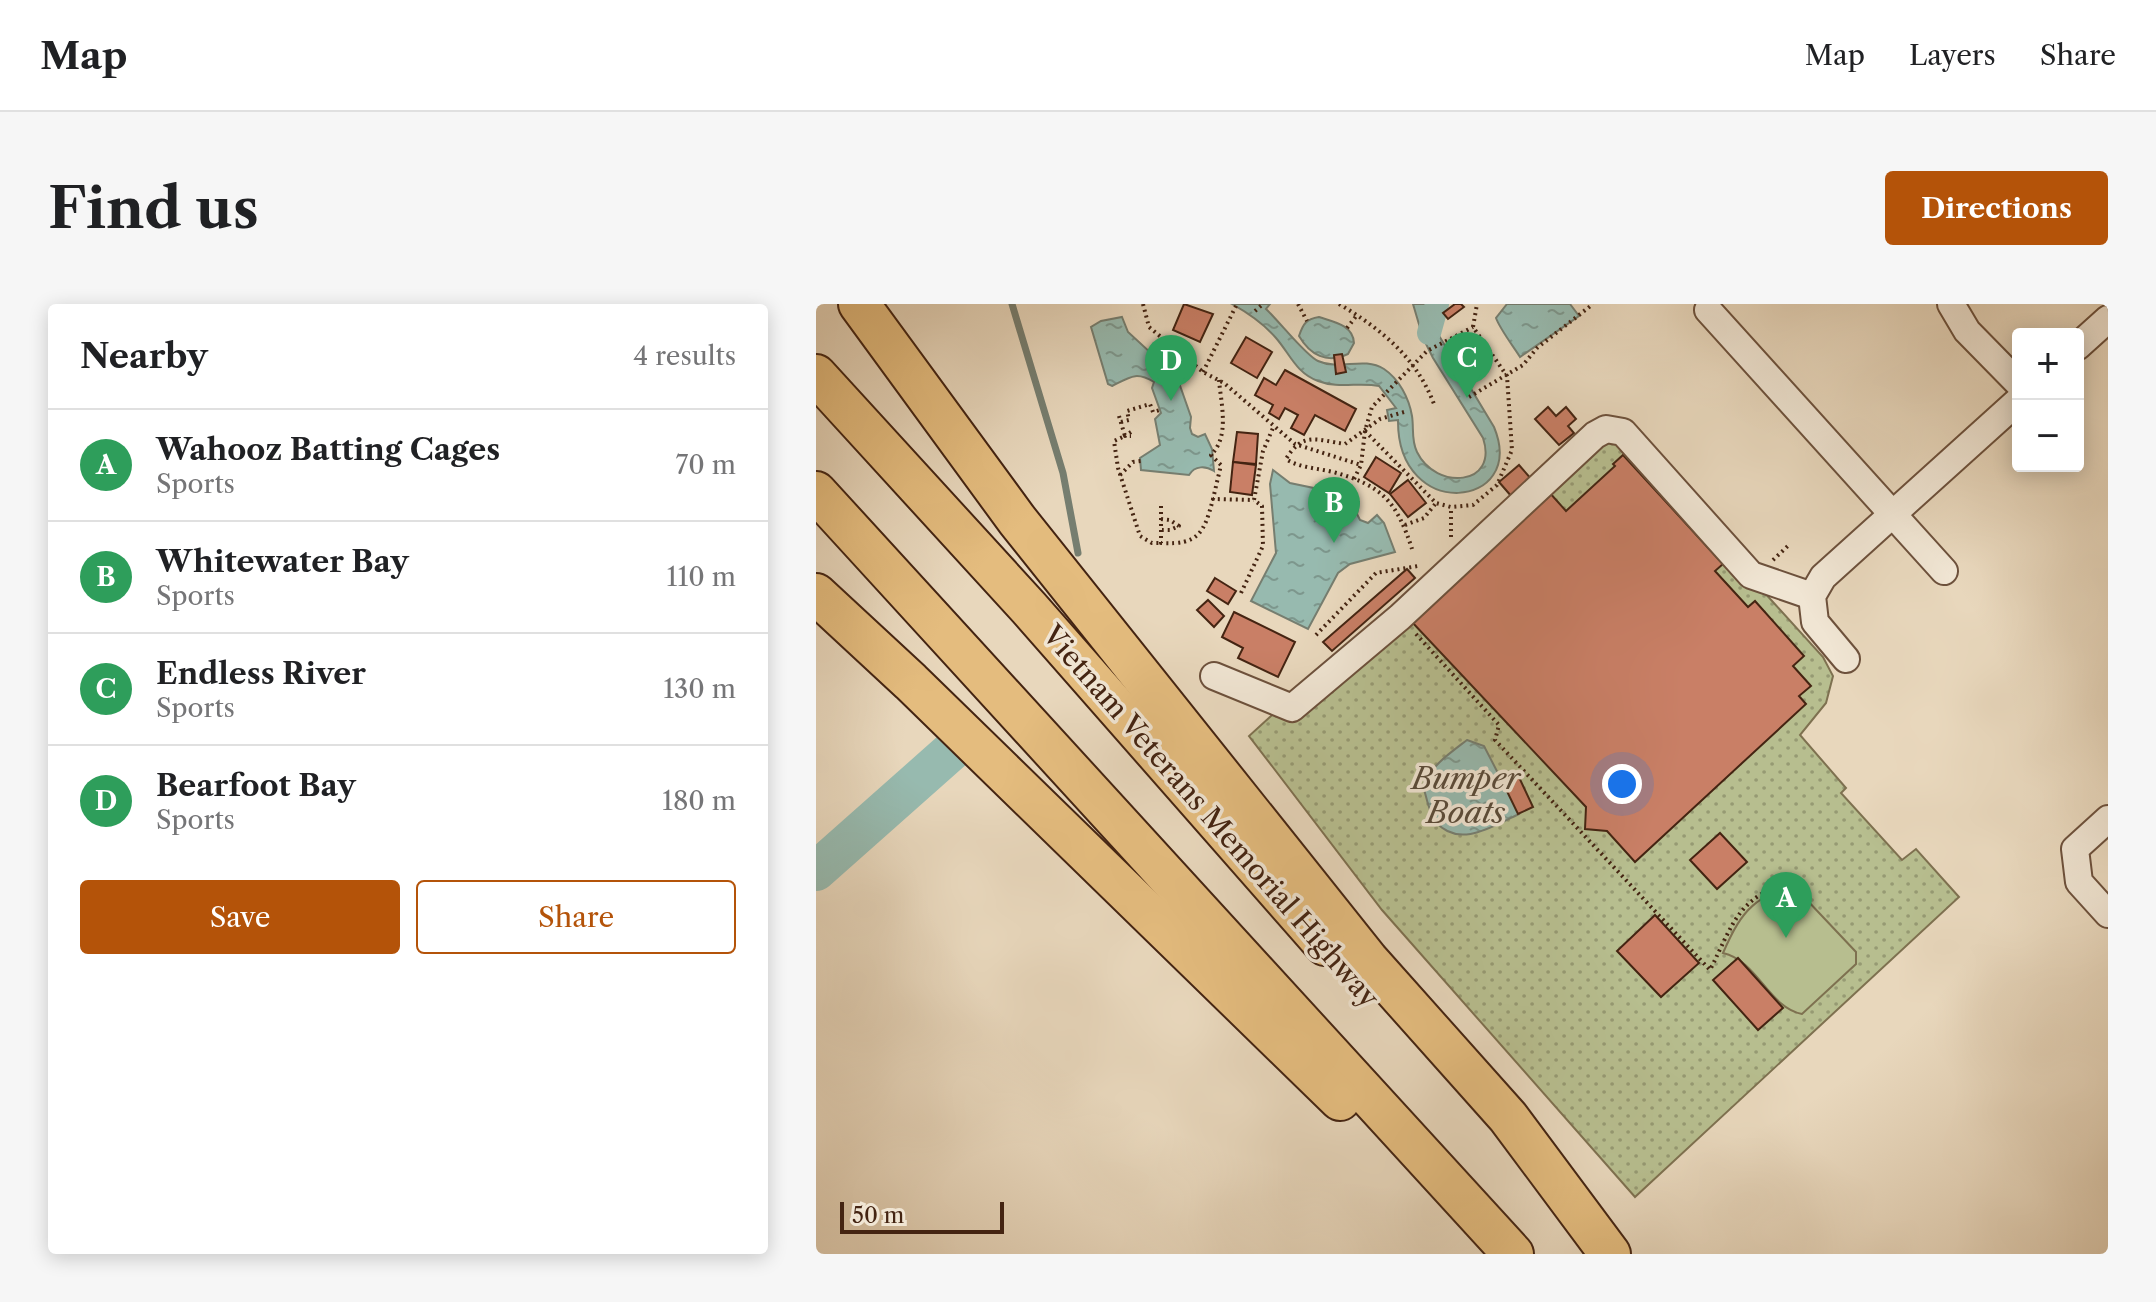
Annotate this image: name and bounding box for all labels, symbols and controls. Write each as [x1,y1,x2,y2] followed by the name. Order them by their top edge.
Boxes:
[40,32,128,79] text: Map
[1805,38,1865,72] text: Map
[1909,38,1996,72] text: Layers
[2040,38,2116,72] text: Share
[1885,171,2108,245] button: Directions
[48,174,259,243] text: Find us
[2012,328,2084,472] map controls
[2012,328,2084,400] button: +
[1441,332,1493,398] pin: C
[80,335,208,377] text: Nearby
[1145,335,1197,401] pin: D
[633,340,736,372] text: 4 results
[2012,400,2084,472] button: −
[156,431,500,468] text: Wahooz Batting Cages
[96,449,116,481] text: A
[676,449,736,481] text: 70 m
[156,468,235,500] text: Sports
[1308,477,1360,543] pin: B
[156,543,409,580] text: Whitewater Bay
[96,561,116,593] text: B
[667,561,736,593] text: 110 m
[156,580,235,612] text: Sports
[1035,617,1387,1014] street label: Vietnam Veterans Memorial Highway
[156,655,366,692] text: Endless River
[96,673,116,705] text: C
[663,673,736,705] text: 130 m
[156,692,235,724] text: Sports
[1410,760,1522,831] water label: Bumper Boats
[1602,764,1642,804] your location
[156,767,356,804] text: Bearfoot Bay
[95,785,117,817] text: D
[662,785,736,817] text: 180 m
[156,804,235,836] text: Sports
[1760,872,1812,938] pin: A
[80,880,400,954] button: Save
[416,880,736,954] button: Share
[840,1198,1004,1234] scale bar
[852,1202,904,1229] text: 50 m

